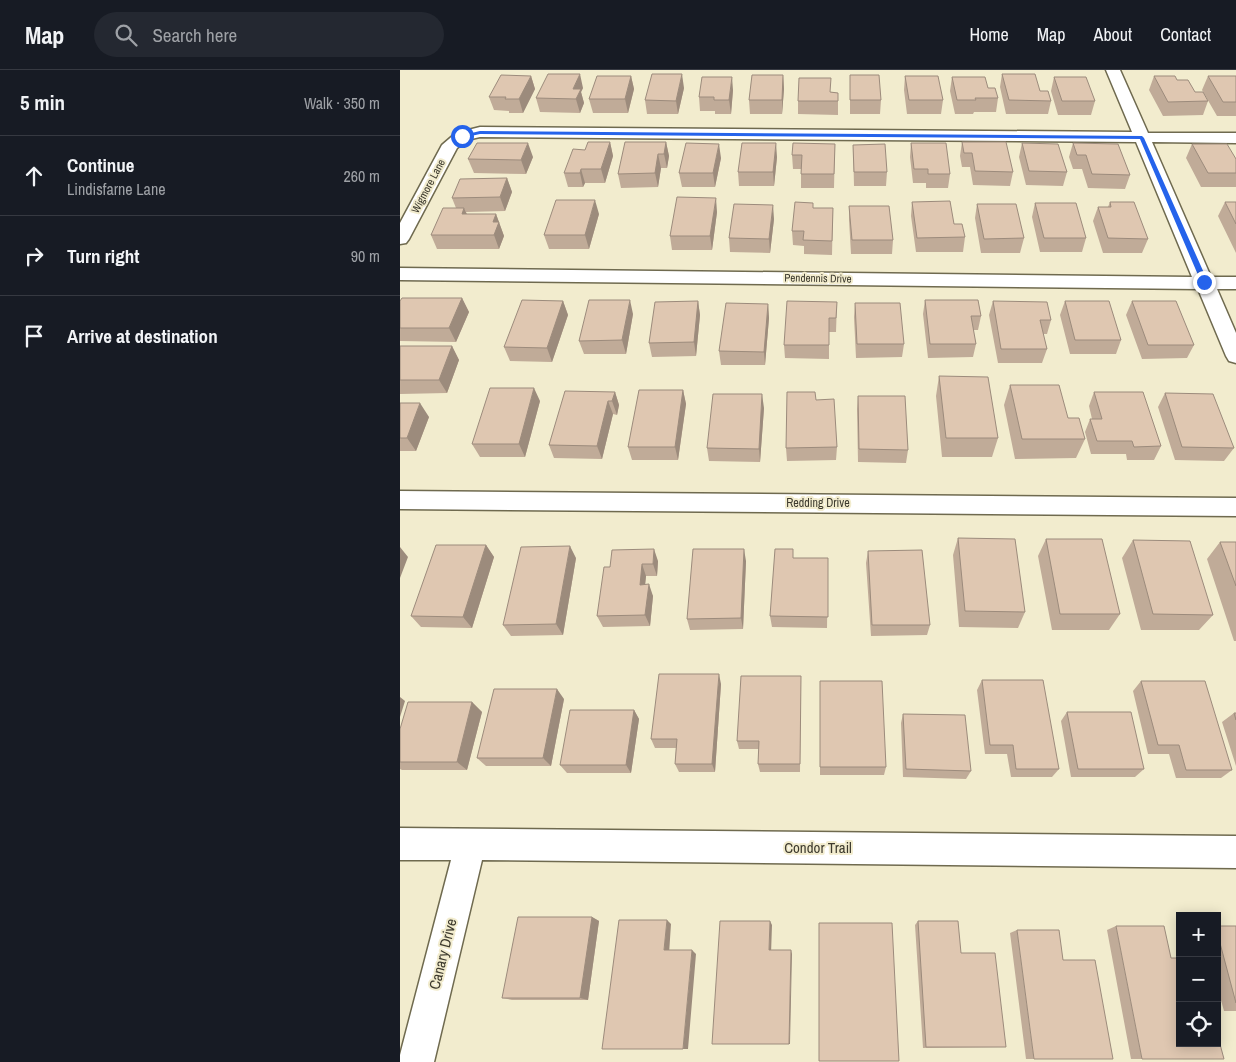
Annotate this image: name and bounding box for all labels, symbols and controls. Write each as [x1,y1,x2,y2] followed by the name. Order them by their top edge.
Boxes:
[94,12,444,57] search box
[25,19,64,51] text: Map
[112,21,140,49] icon: search
[152,22,237,48] text: Search here
[969,22,1009,47] text: Home
[1037,22,1066,47] text: Map
[1094,22,1132,47] text: About
[1160,22,1211,47] text: Contact
[20,88,65,117] text: 5 min
[304,92,380,114] text: Walk · 350 m
[451,125,474,148] route start
[67,152,135,178] text: Continue
[408,157,448,215] street label: Wigmore Lane
[20,162,48,190] icon: ahead
[344,165,380,187] text: 260 m
[67,178,165,200] text: Lindisfarne Lane
[20,242,48,270] icon: right
[67,243,139,269] text: Turn right
[351,245,380,267] text: 90 m
[784,270,852,286] street label: Pendennis Drive
[1193,271,1216,294] route end
[20,322,48,350] icon: arrive
[67,323,218,349] text: Arrive at destination
[786,495,850,511] street label: Redding Drive
[784,837,852,858] street label: Condor Trail
[1176,912,1221,1047] map controls
[1176,912,1221,957] button: +
[424,916,462,992] street label: Canary Drive
[1176,957,1221,1002] button: −
[1176,1002,1221,1047] button: locate

